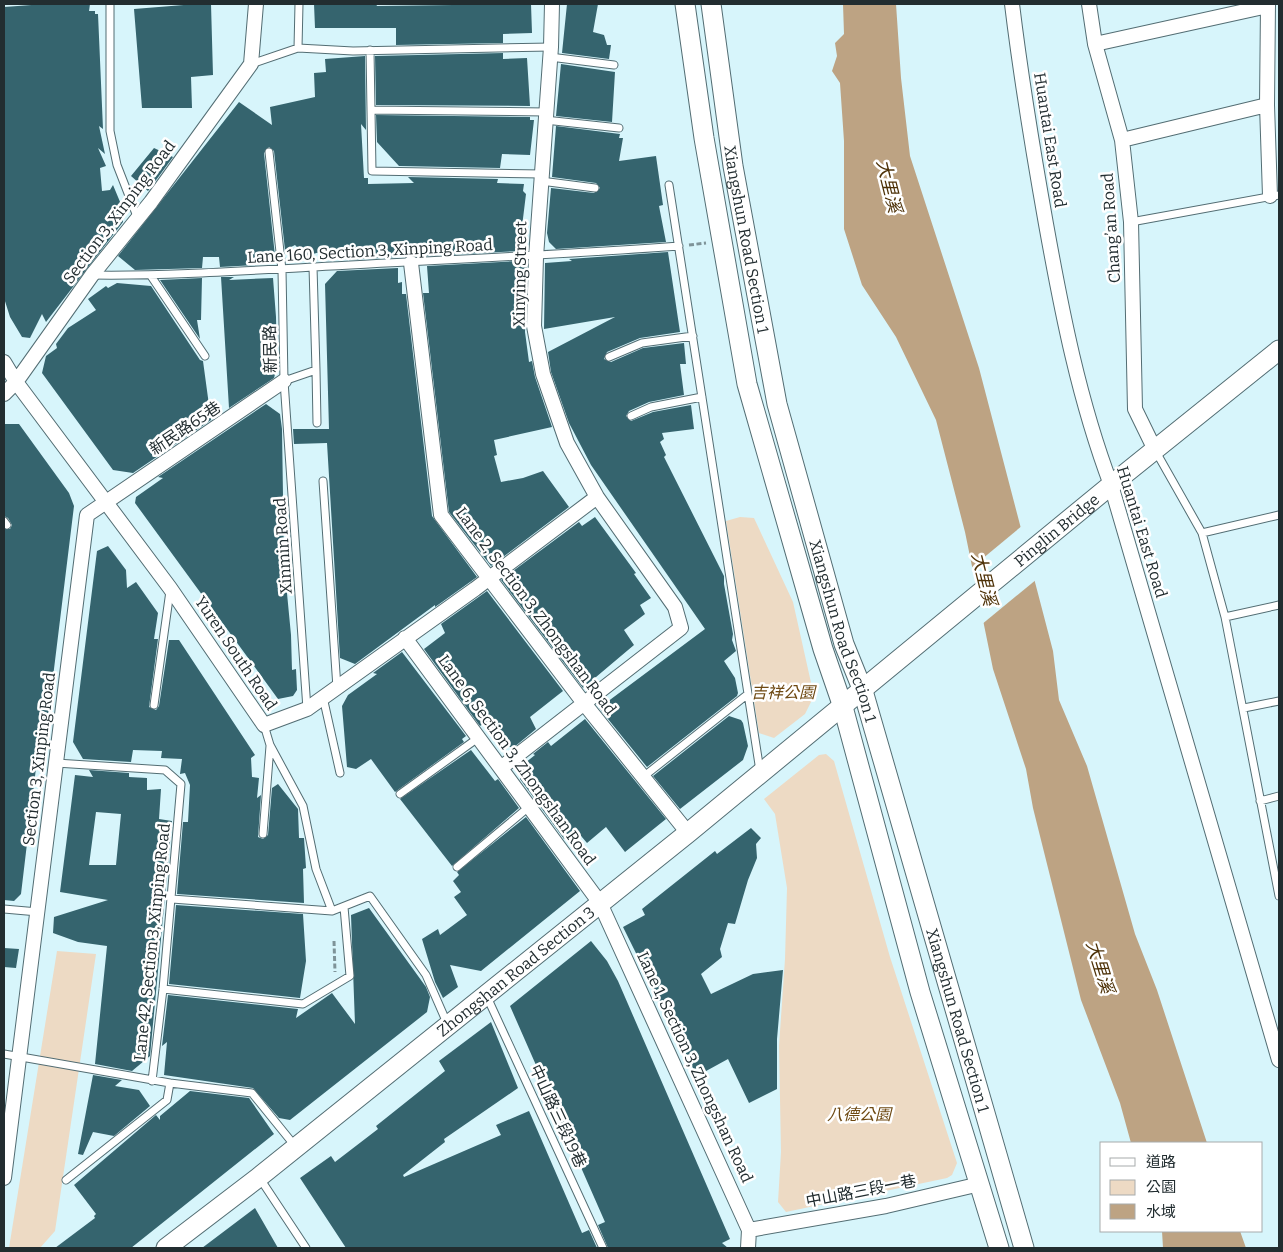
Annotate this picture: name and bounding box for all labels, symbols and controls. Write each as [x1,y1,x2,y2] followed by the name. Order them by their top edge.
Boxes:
[1030,71,1070,209] street label: Huantai East Road
[59,136,179,287] street label: Section 3, Xinping Road
[721,144,773,335] street label: Xiangshun Road Section 1
[872,157,907,218] water label: 大里溪
[1098,172,1124,284] street label: Chang’an Road
[510,221,530,327] street label: Xinying Street
[247,235,494,267] street label: Lane 160, Section 3, Xinping Road
[260,325,280,373] street label: 新民路
[146,397,224,459] street label: 新民路65巷
[1113,464,1171,601] street label: Huantai East Road
[1010,489,1103,570] street label: Pinglin Bridge
[270,497,296,595] street label: Xinmin Road
[452,504,621,719] street label: Lane 2, Section 3, Zhongshan Road
[806,537,881,725] street label: Xiangshun Road Section 1
[967,550,1002,611] water label: 大里溪
[191,593,281,714] street label: Yuren South Road
[434,651,600,869] street label: Lane 6, Section 3, Zhongshan Road
[19,671,59,847] street label: Section 3, Xinping Road
[751,683,817,702] park label: 吉祥公園
[130,822,174,1062] street label: Lane 42, Section 3, Xinping Road
[433,902,598,1040] street label: Zhongshan Road Section 3
[923,926,994,1115] street label: Xiangshun Road Section 1
[1082,938,1119,999] water label: 大里溪
[633,949,757,1186] street label: Lane 1, Section 3, Zhongshan Road
[526,1061,590,1171] street label: 中山路三段19巷
[827,1105,893,1124] park label: 八德公園
[1100,1142,1263,1232] legend
[1146,1153,1176,1171] text: 道路
[804,1171,918,1211] street label: 中山路三段一巷
[1146,1178,1176,1196] text: 公園
[1146,1203,1176,1221] text: 水域

